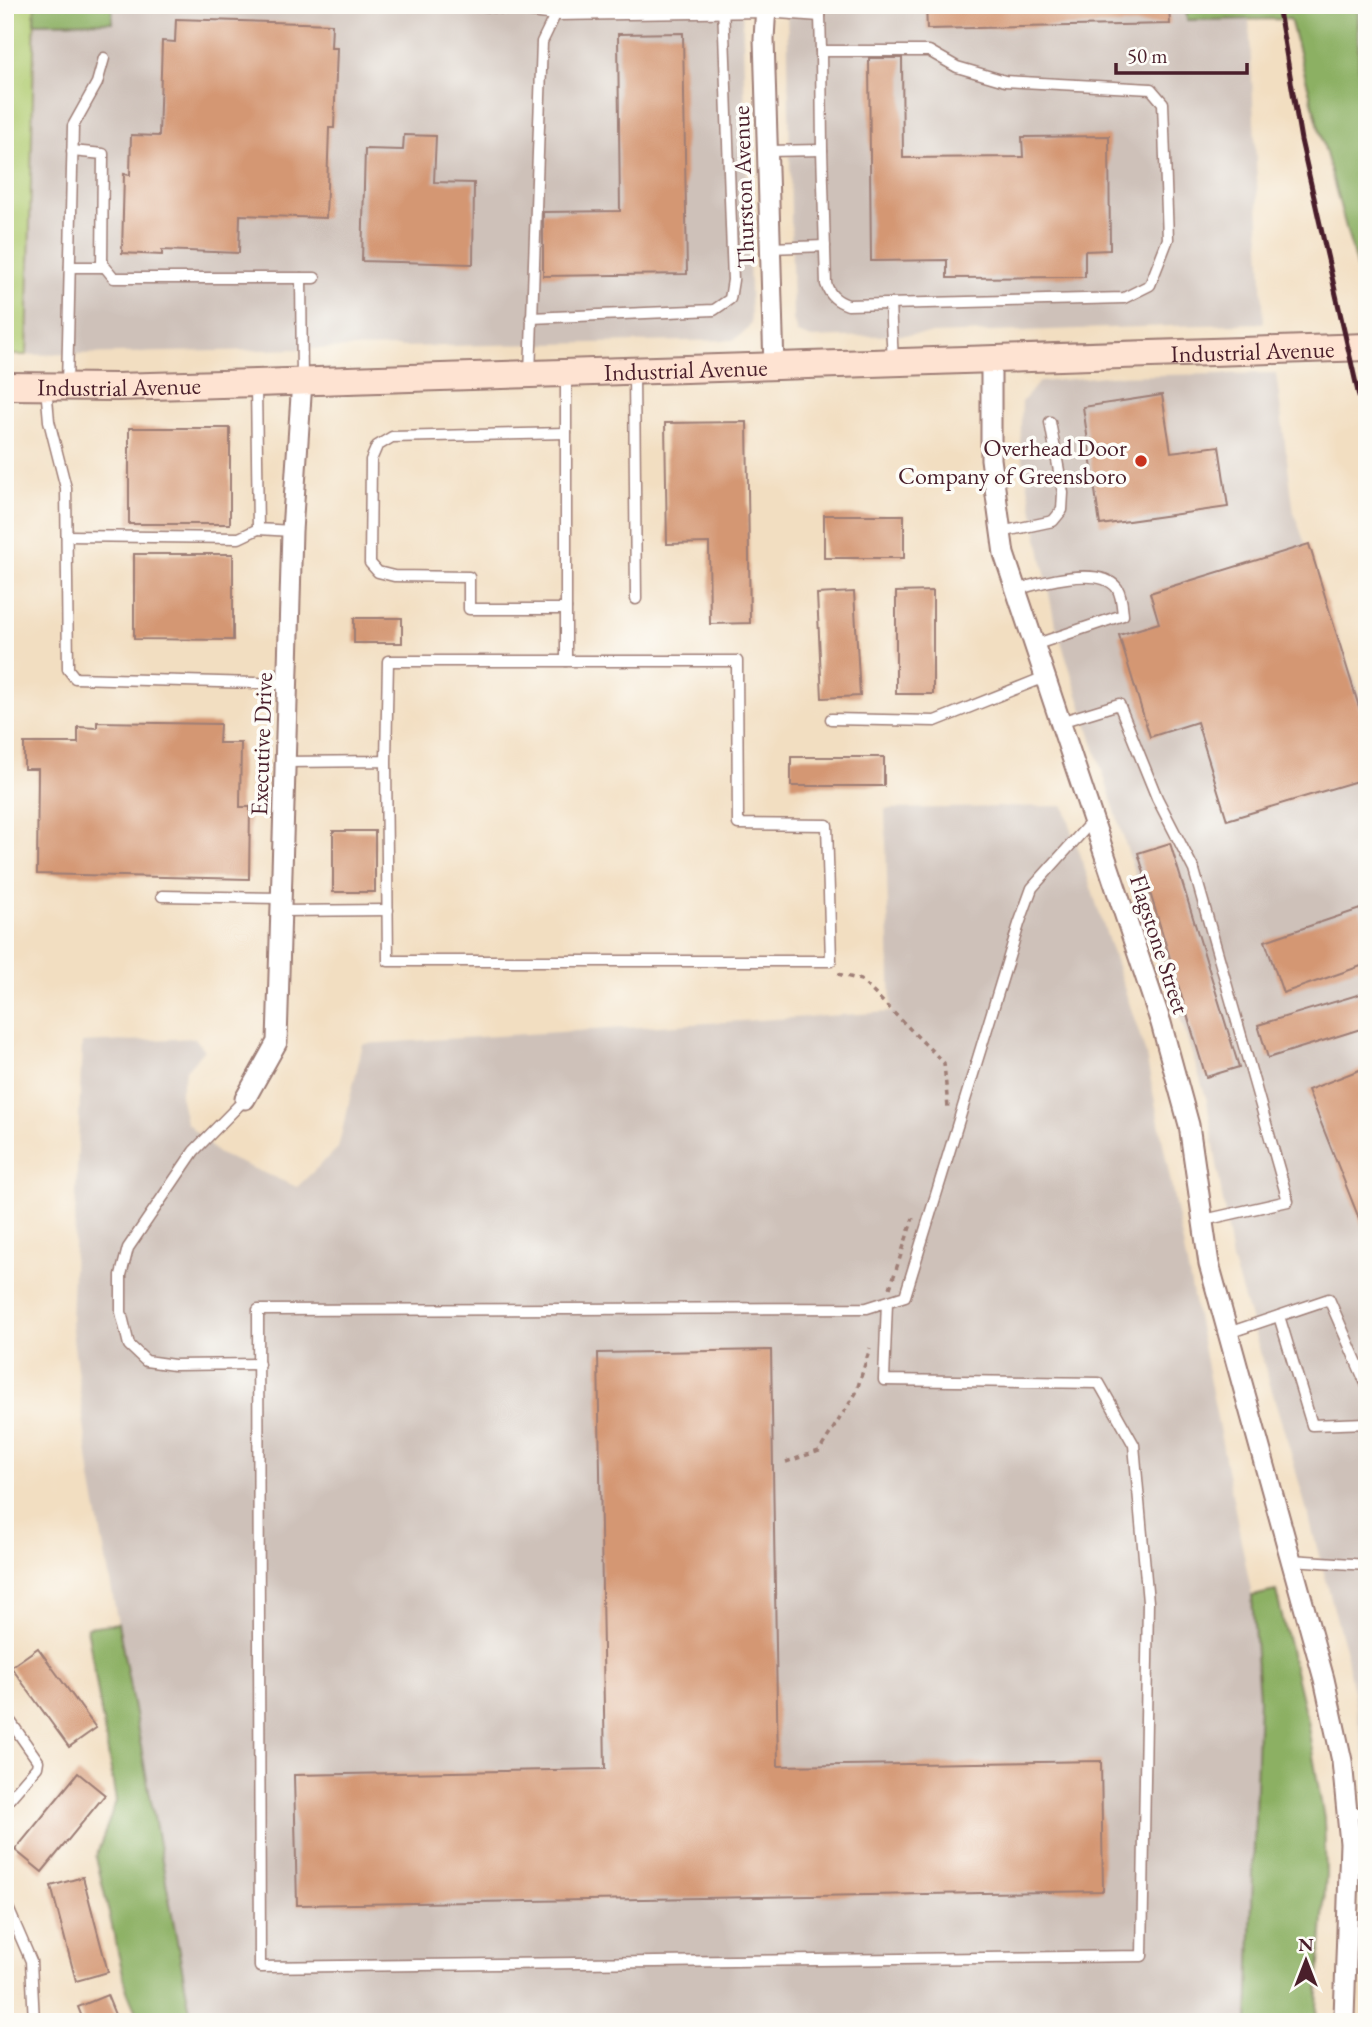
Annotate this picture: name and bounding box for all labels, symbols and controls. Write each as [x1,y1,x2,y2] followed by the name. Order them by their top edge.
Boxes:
[1116,32,1248,76] scale bar
[1127,42,1168,69] text: 50 m
[725,105,761,269] street label: Thurston Avenue
[1170,333,1335,369] street label: Industrial Avenue
[603,351,768,387] street label: Industrial Avenue
[37,369,201,403] street label: Industrial Avenue
[898,432,1127,491] place label: Overhead Door Company of Greensboro
[1133,453,1149,469] marker: Overhead Door Company of Greensboro
[243,672,279,816] street label: Executive Drive
[1123,870,1197,1018] street label: Flagstone Street
[1270,1926,1340,1996] north arrow
[1298,1932,1314,1957] text: N

